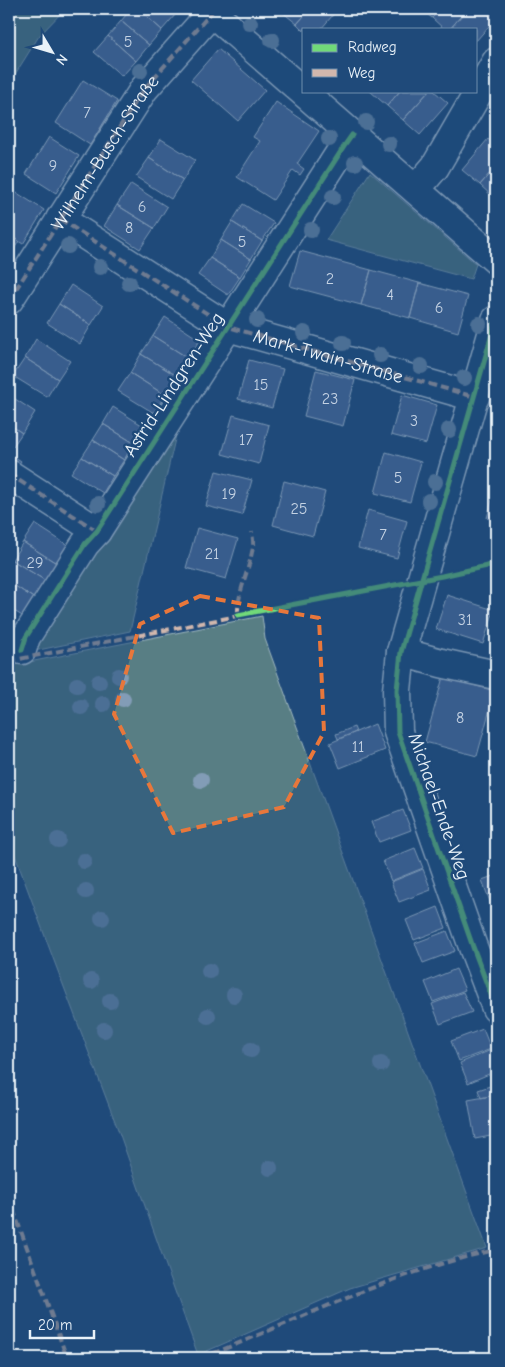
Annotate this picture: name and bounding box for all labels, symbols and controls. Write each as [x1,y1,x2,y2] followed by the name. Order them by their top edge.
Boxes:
[28,28,78,78] north arrow
[302,28,478,92] legend
[124,33,132,51] house number: 5
[348,38,397,56] text: Radweg
[52,51,71,69] text: N
[348,64,375,82] text: Weg
[47,70,164,234] street label: Wilhelm-Busch-Straße
[83,104,91,122] house number: 7
[49,157,57,175] house number: 9
[138,198,146,216] house number: 6
[125,219,133,237] house number: 8
[238,233,246,251] house number: 5
[326,270,334,288] house number: 2
[386,286,394,304] house number: 4
[435,299,443,317] house number: 6
[119,308,229,461] street label: Astrid-Lindgren-Weg
[251,325,405,388] street label: Mark-Twain-Straße
[253,376,269,394] house number: 15
[322,390,338,408] house number: 23
[410,412,418,430] house number: 3
[239,431,253,449] house number: 17
[394,469,402,487] house number: 5
[222,485,236,503] house number: 19
[290,500,308,518] house number: 25
[379,526,387,544] house number: 7
[205,545,219,563] house number: 21
[27,554,43,572] house number: 29
[458,611,472,629] house number: 31
[456,709,464,727] house number: 8
[404,730,475,883] street label: Michael-Ende-Weg
[352,738,364,756] house number: 11
[30,1307,94,1339] scale bar
[38,1316,72,1334] text: 20 m

